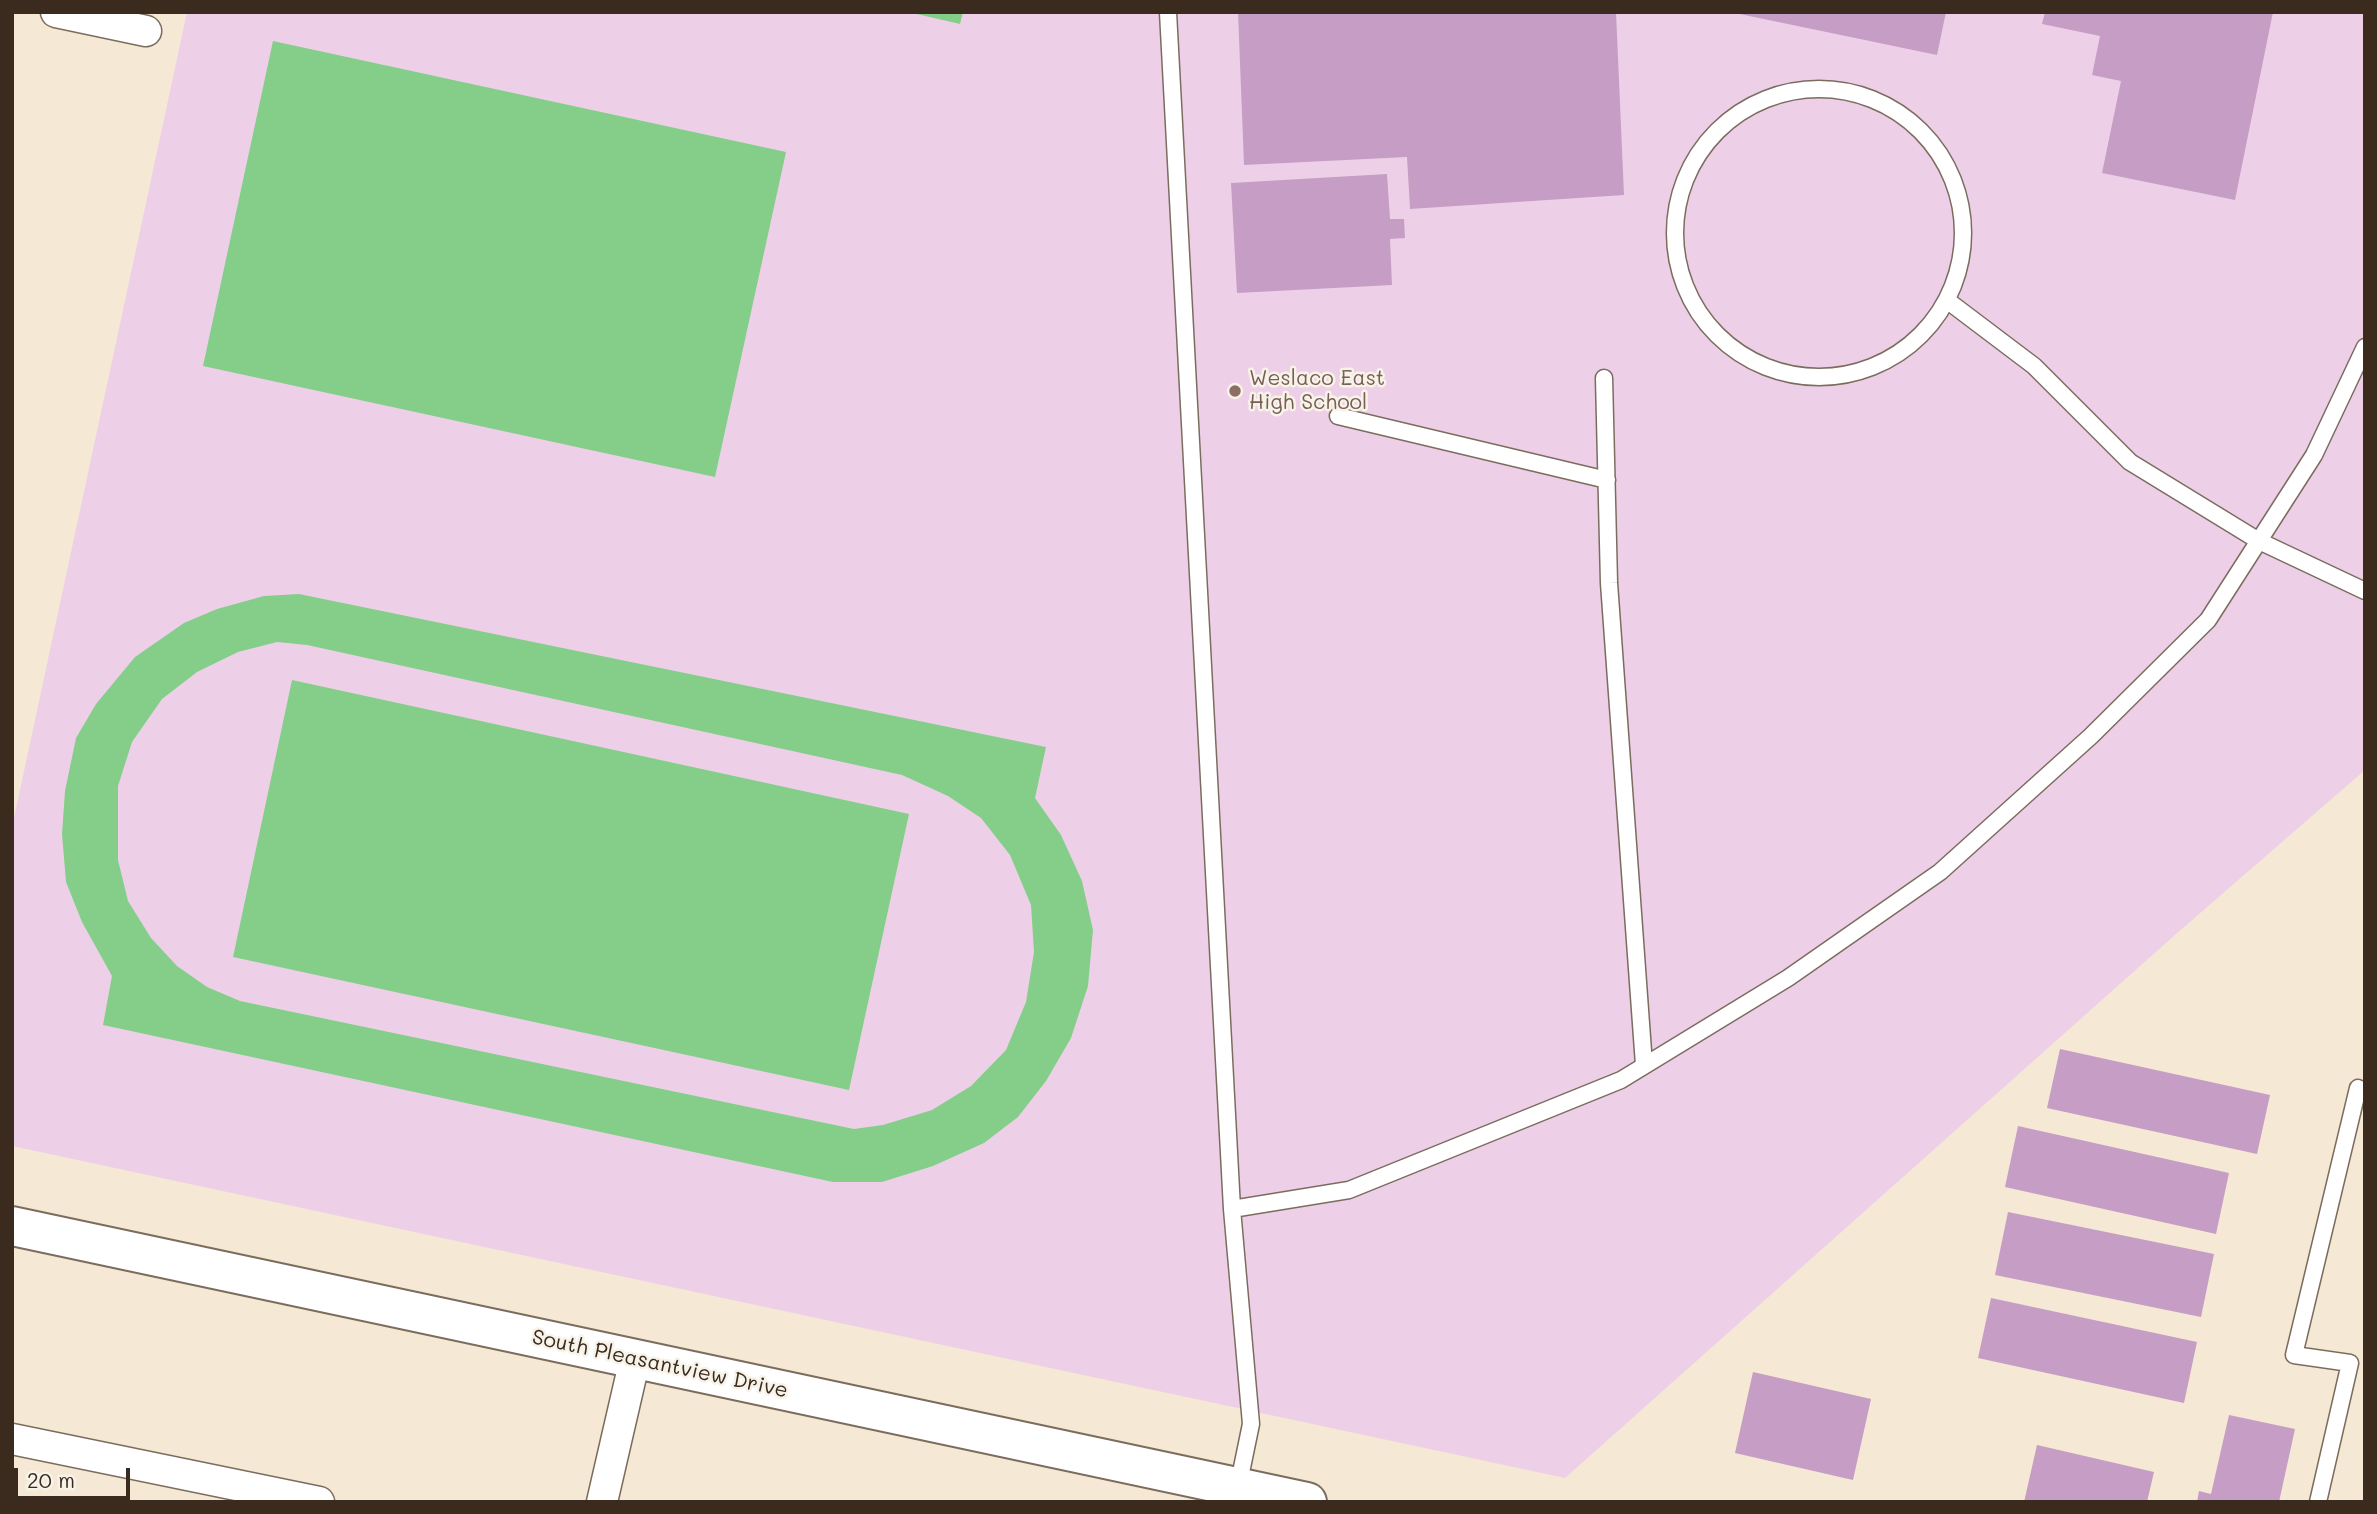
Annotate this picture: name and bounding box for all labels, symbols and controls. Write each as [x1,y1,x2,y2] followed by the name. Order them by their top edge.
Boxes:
[1249,366,1385,416] place label: Weslaco East High School
[1227,383,1243,399] marker: Weslaco East High School
[530,1325,790,1403] street label: South Pleasantview Drive
[18,1454,133,1498] scale bar
[27,1466,75,1493] text: 20 m

